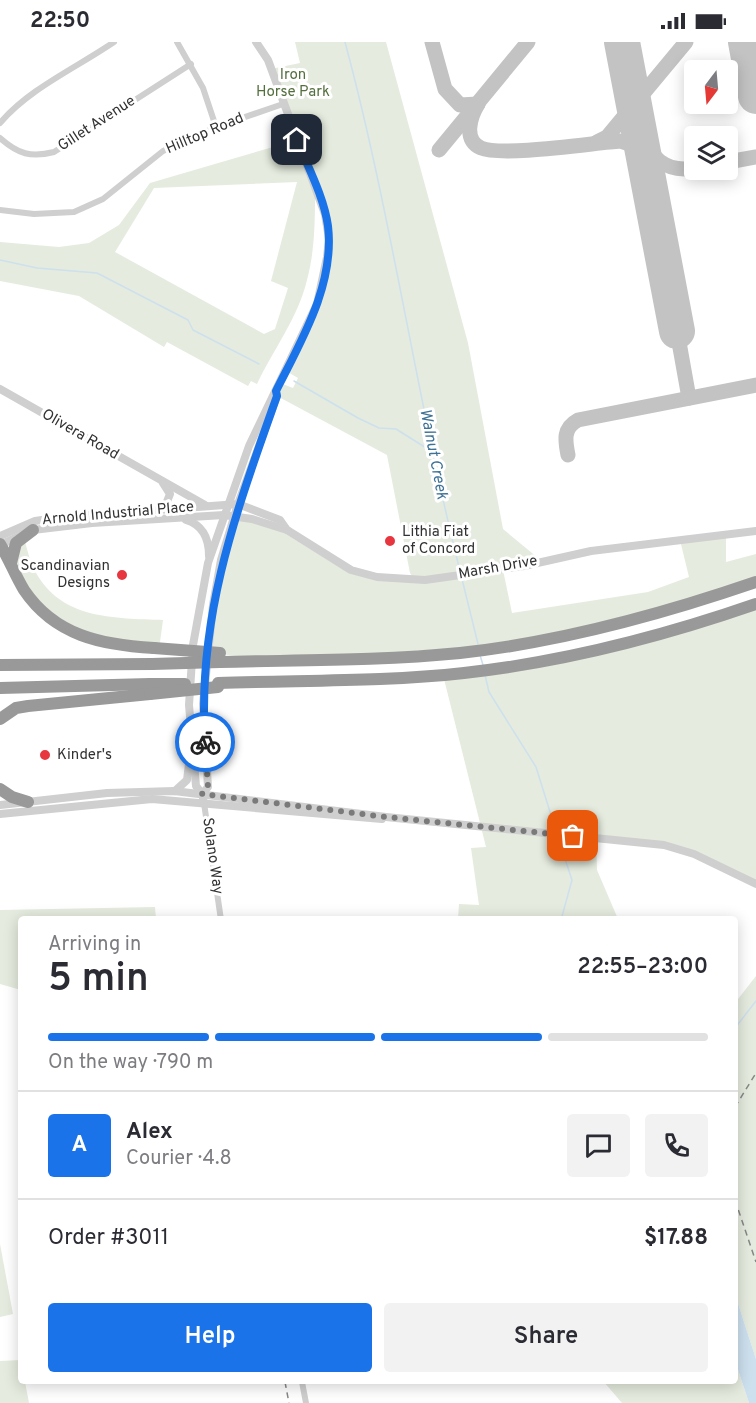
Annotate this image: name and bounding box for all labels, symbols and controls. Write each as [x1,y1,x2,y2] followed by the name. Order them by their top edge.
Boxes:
[30,8,90,35] text: 22:50
[684,60,738,114] north arrow
[684,60,738,180] map controls
[256,66,330,102] park label: Iron Horse Park
[55,92,139,156] street label: Gillet Avenue
[163,109,247,159] street label: Hilltop Road
[271,114,322,165] pin
[280,123,313,156] icon: home
[684,126,738,180] button: layers
[38,405,122,465] street label: Olivera Road
[414,407,452,502] water label: Walnut Creek
[41,498,195,530] street label: Arnold Industrial Place
[402,523,475,559] place label: Lithia Fiat of Concord
[383,534,397,548] marker: Lithia Fiat of Concord
[457,552,539,584] street label: Marsh Drive
[21,557,110,593] place label: Scandinavian Designs
[115,568,129,582] marker: Scandinavian Designs
[175,712,235,772] courier
[189,726,222,759] icon: bike
[57,746,112,765] place label: Kinder's
[38,748,52,762] marker: Kinder's
[547,810,598,861] pin
[197,816,227,896] street label: Solano Way
[556,819,589,852] icon: bag
[48,932,141,958] text: Arriving in
[577,954,708,981] text: 22:55–23:00
[48,956,149,1005] text: 5 min
[48,1050,213,1076] text: On the way · 790 m
[567,1114,630,1177] button: chat
[645,1114,708,1177] button: phone
[126,1119,173,1146] text: Alex
[72,1132,87,1159] text: A
[126,1146,232,1172] text: Courier · 4.8
[48,1225,169,1252] text: Order #3011
[644,1225,708,1252] text: $17.88
[48,1303,372,1372] button: Help
[384,1303,708,1372] button: Share

